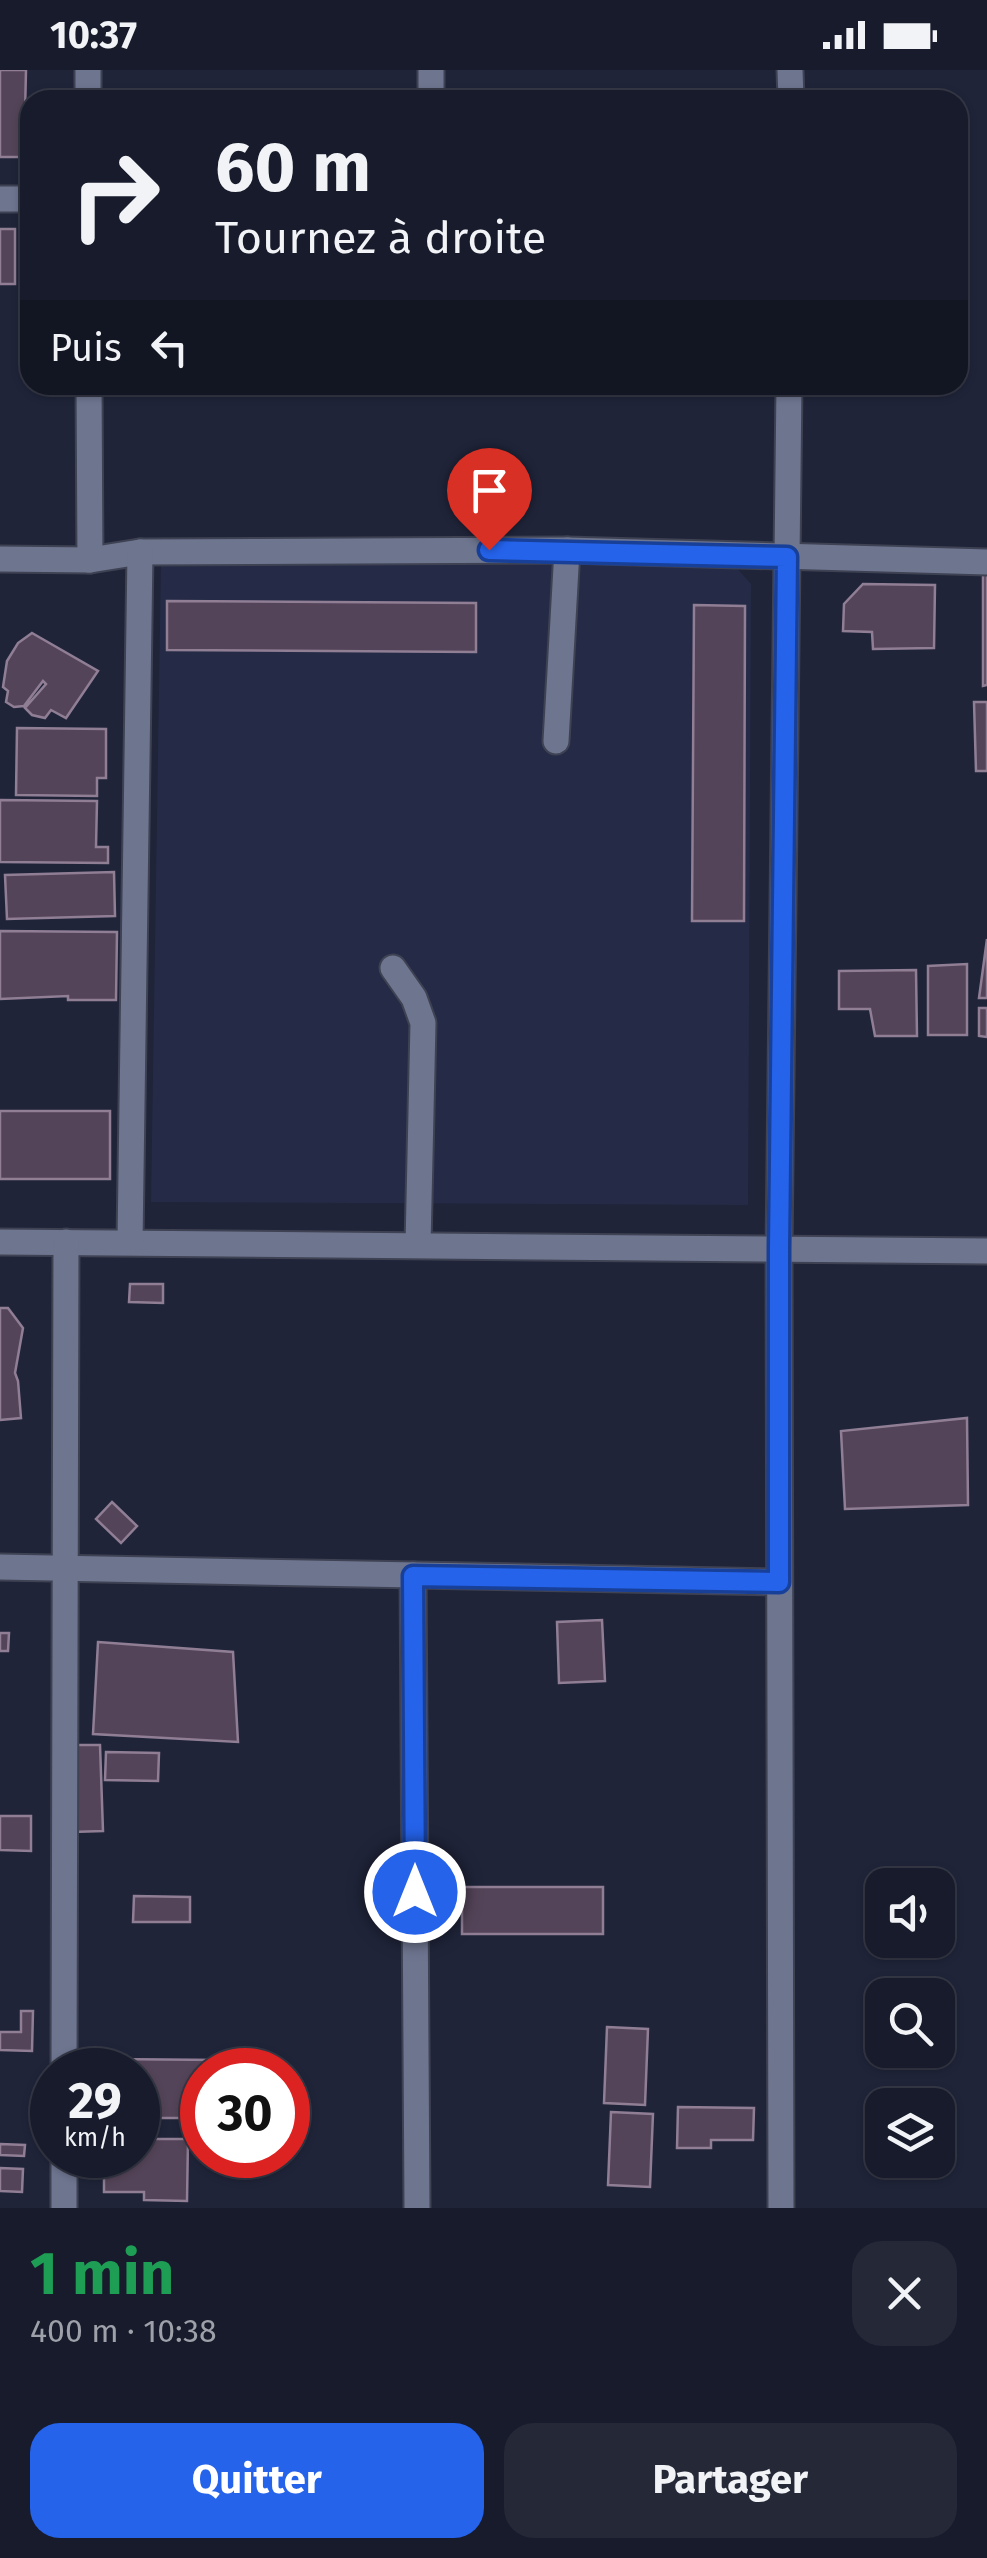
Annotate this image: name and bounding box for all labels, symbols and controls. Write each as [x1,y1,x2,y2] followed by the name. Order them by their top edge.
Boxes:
[50,12,137,58] text: 10:37
[215,126,371,210] text: 60 m
[50,130,180,260] icon: right
[215,211,546,265] text: Tournez à droite
[142,320,197,375] icon: left
[50,325,122,371] text: Puis
[447,448,532,551] pin
[462,463,517,518] icon: arrive
[363,1840,467,1944] position arrow
[865,1868,955,2178] map controls
[865,1868,955,1958] button: sound
[865,1978,955,2068] button: search
[180,2048,310,2178] speed limit sign: 30
[68,2071,122,2131] text: 29
[865,2088,955,2178] button: layers
[64,2123,126,2153] text: km/h
[30,2238,174,2310] text: 1 min
[852,2241,957,2346] button: close
[30,2312,217,2350] text: 400 m · 10:38
[30,2423,484,2538] button: Quitter
[504,2423,957,2538] button: Partager

